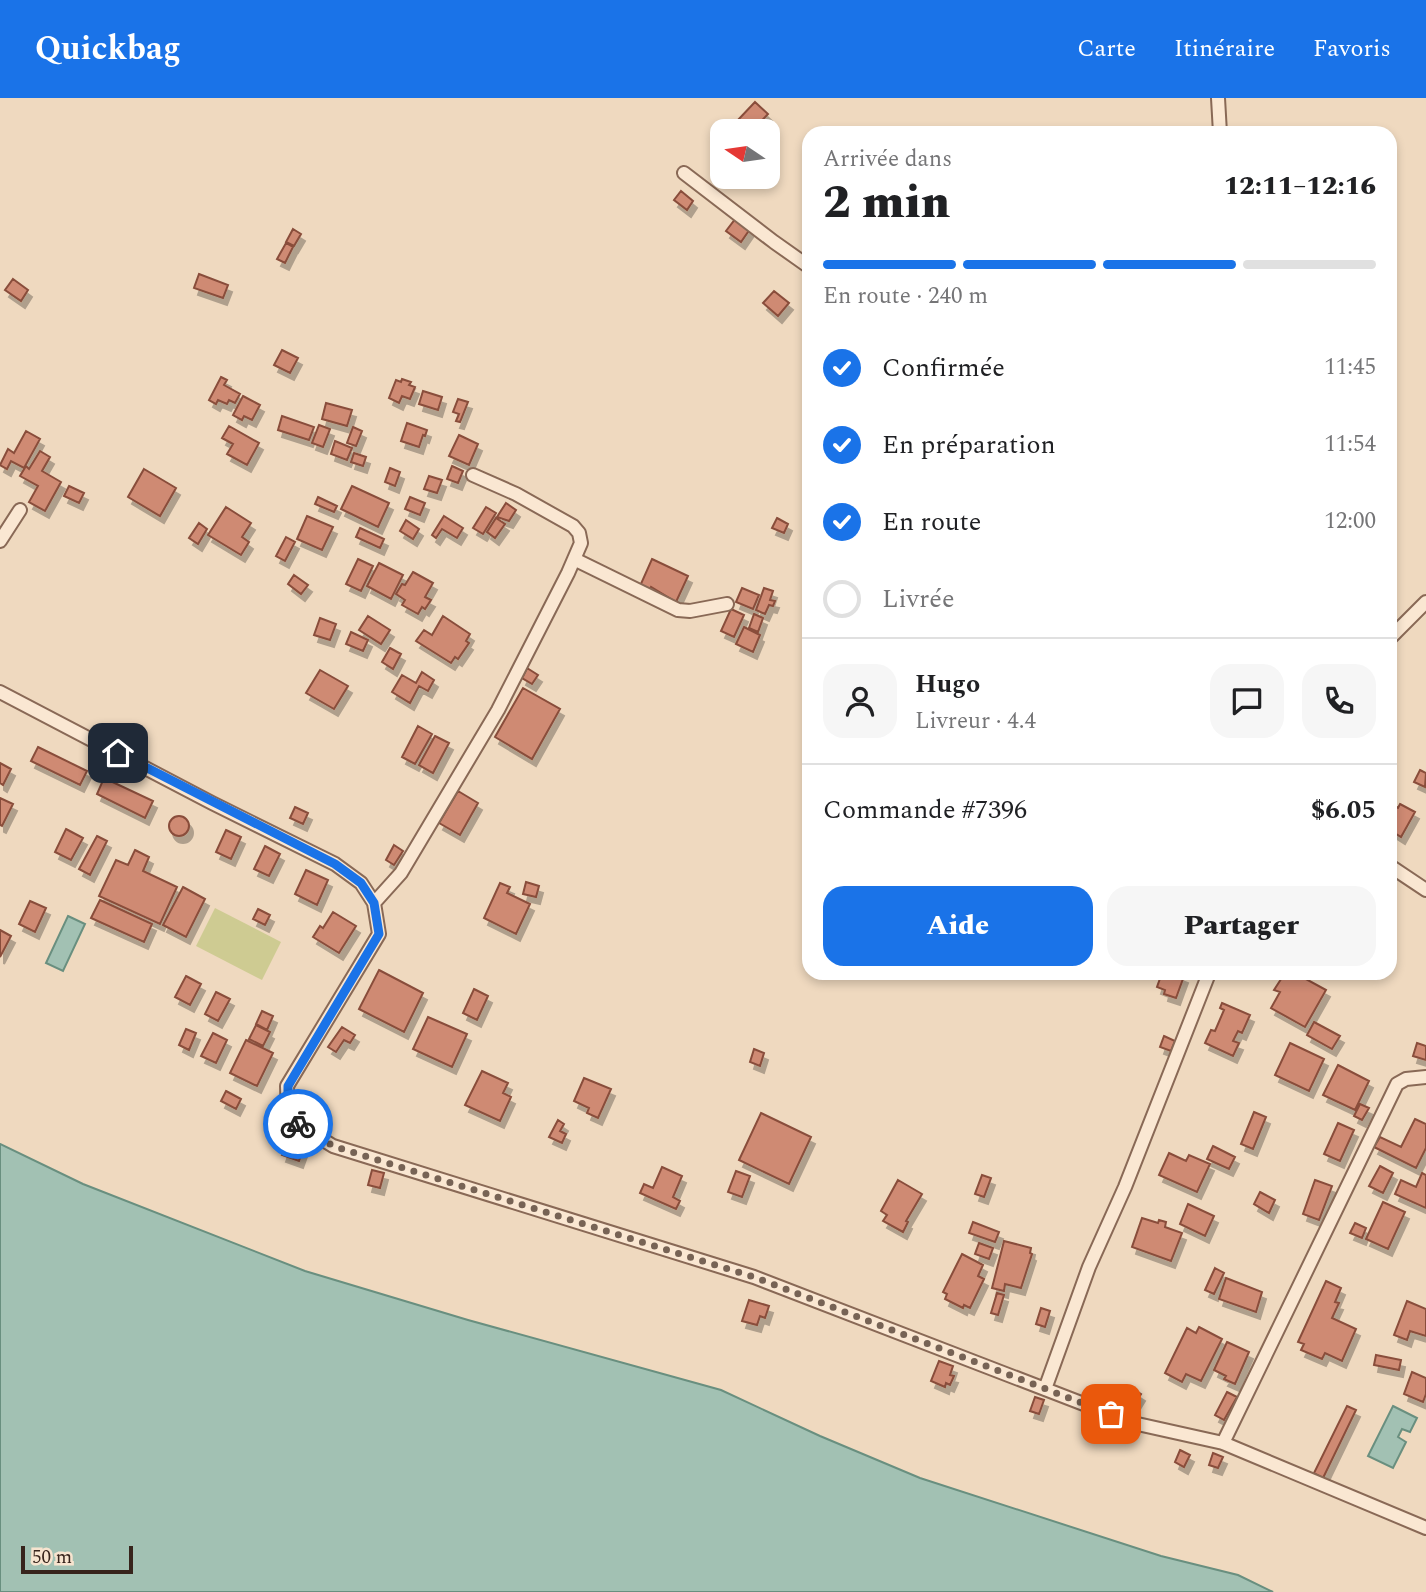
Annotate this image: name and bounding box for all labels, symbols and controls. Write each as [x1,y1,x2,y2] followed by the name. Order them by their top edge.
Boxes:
[35,24,181,74] text: Quickbag
[1077,31,1136,67] text: Carte
[1174,31,1275,67] text: Itinéraire
[1313,31,1391,67] text: Favoris
[710,119,780,189] north arrow
[710,119,780,189] map controls
[823,142,952,177] text: Arrivée dans
[1224,166,1376,206] text: 12:11–12:16
[823,168,950,238] text: 2 min
[823,279,988,314] text: En route · 240 m
[882,348,1005,388] text: Confirmée
[823,349,861,387] icon: check
[1324,350,1376,385] text: 11:45
[882,425,1056,465] text: En préparation
[823,426,861,464] icon: check
[1324,427,1376,462] text: 11:54
[882,502,981,542] text: En route
[823,503,861,541] icon: check
[1324,504,1376,539] text: 12:00
[882,579,955,619] text: Livrée
[823,664,897,738] button: person
[915,664,980,704] text: Hugo
[1210,664,1284,738] button: chat
[1302,664,1376,738] button: phone
[915,704,1036,739] text: Livreur · 4.4
[88,723,148,783] pin
[99,734,137,772] icon: home
[823,790,1027,830] text: Commande #7396
[1311,790,1376,830] text: $6.05
[823,886,1093,966] button: Aide
[1107,886,1376,966] button: Partager
[263,1089,333,1159] courier
[279,1105,317,1143] icon: bike
[1081,1384,1141,1444] pin
[1092,1395,1130,1433] icon: bag
[21,1543,133,1575] scale bar
[32,1543,72,1572] text: 50 m

